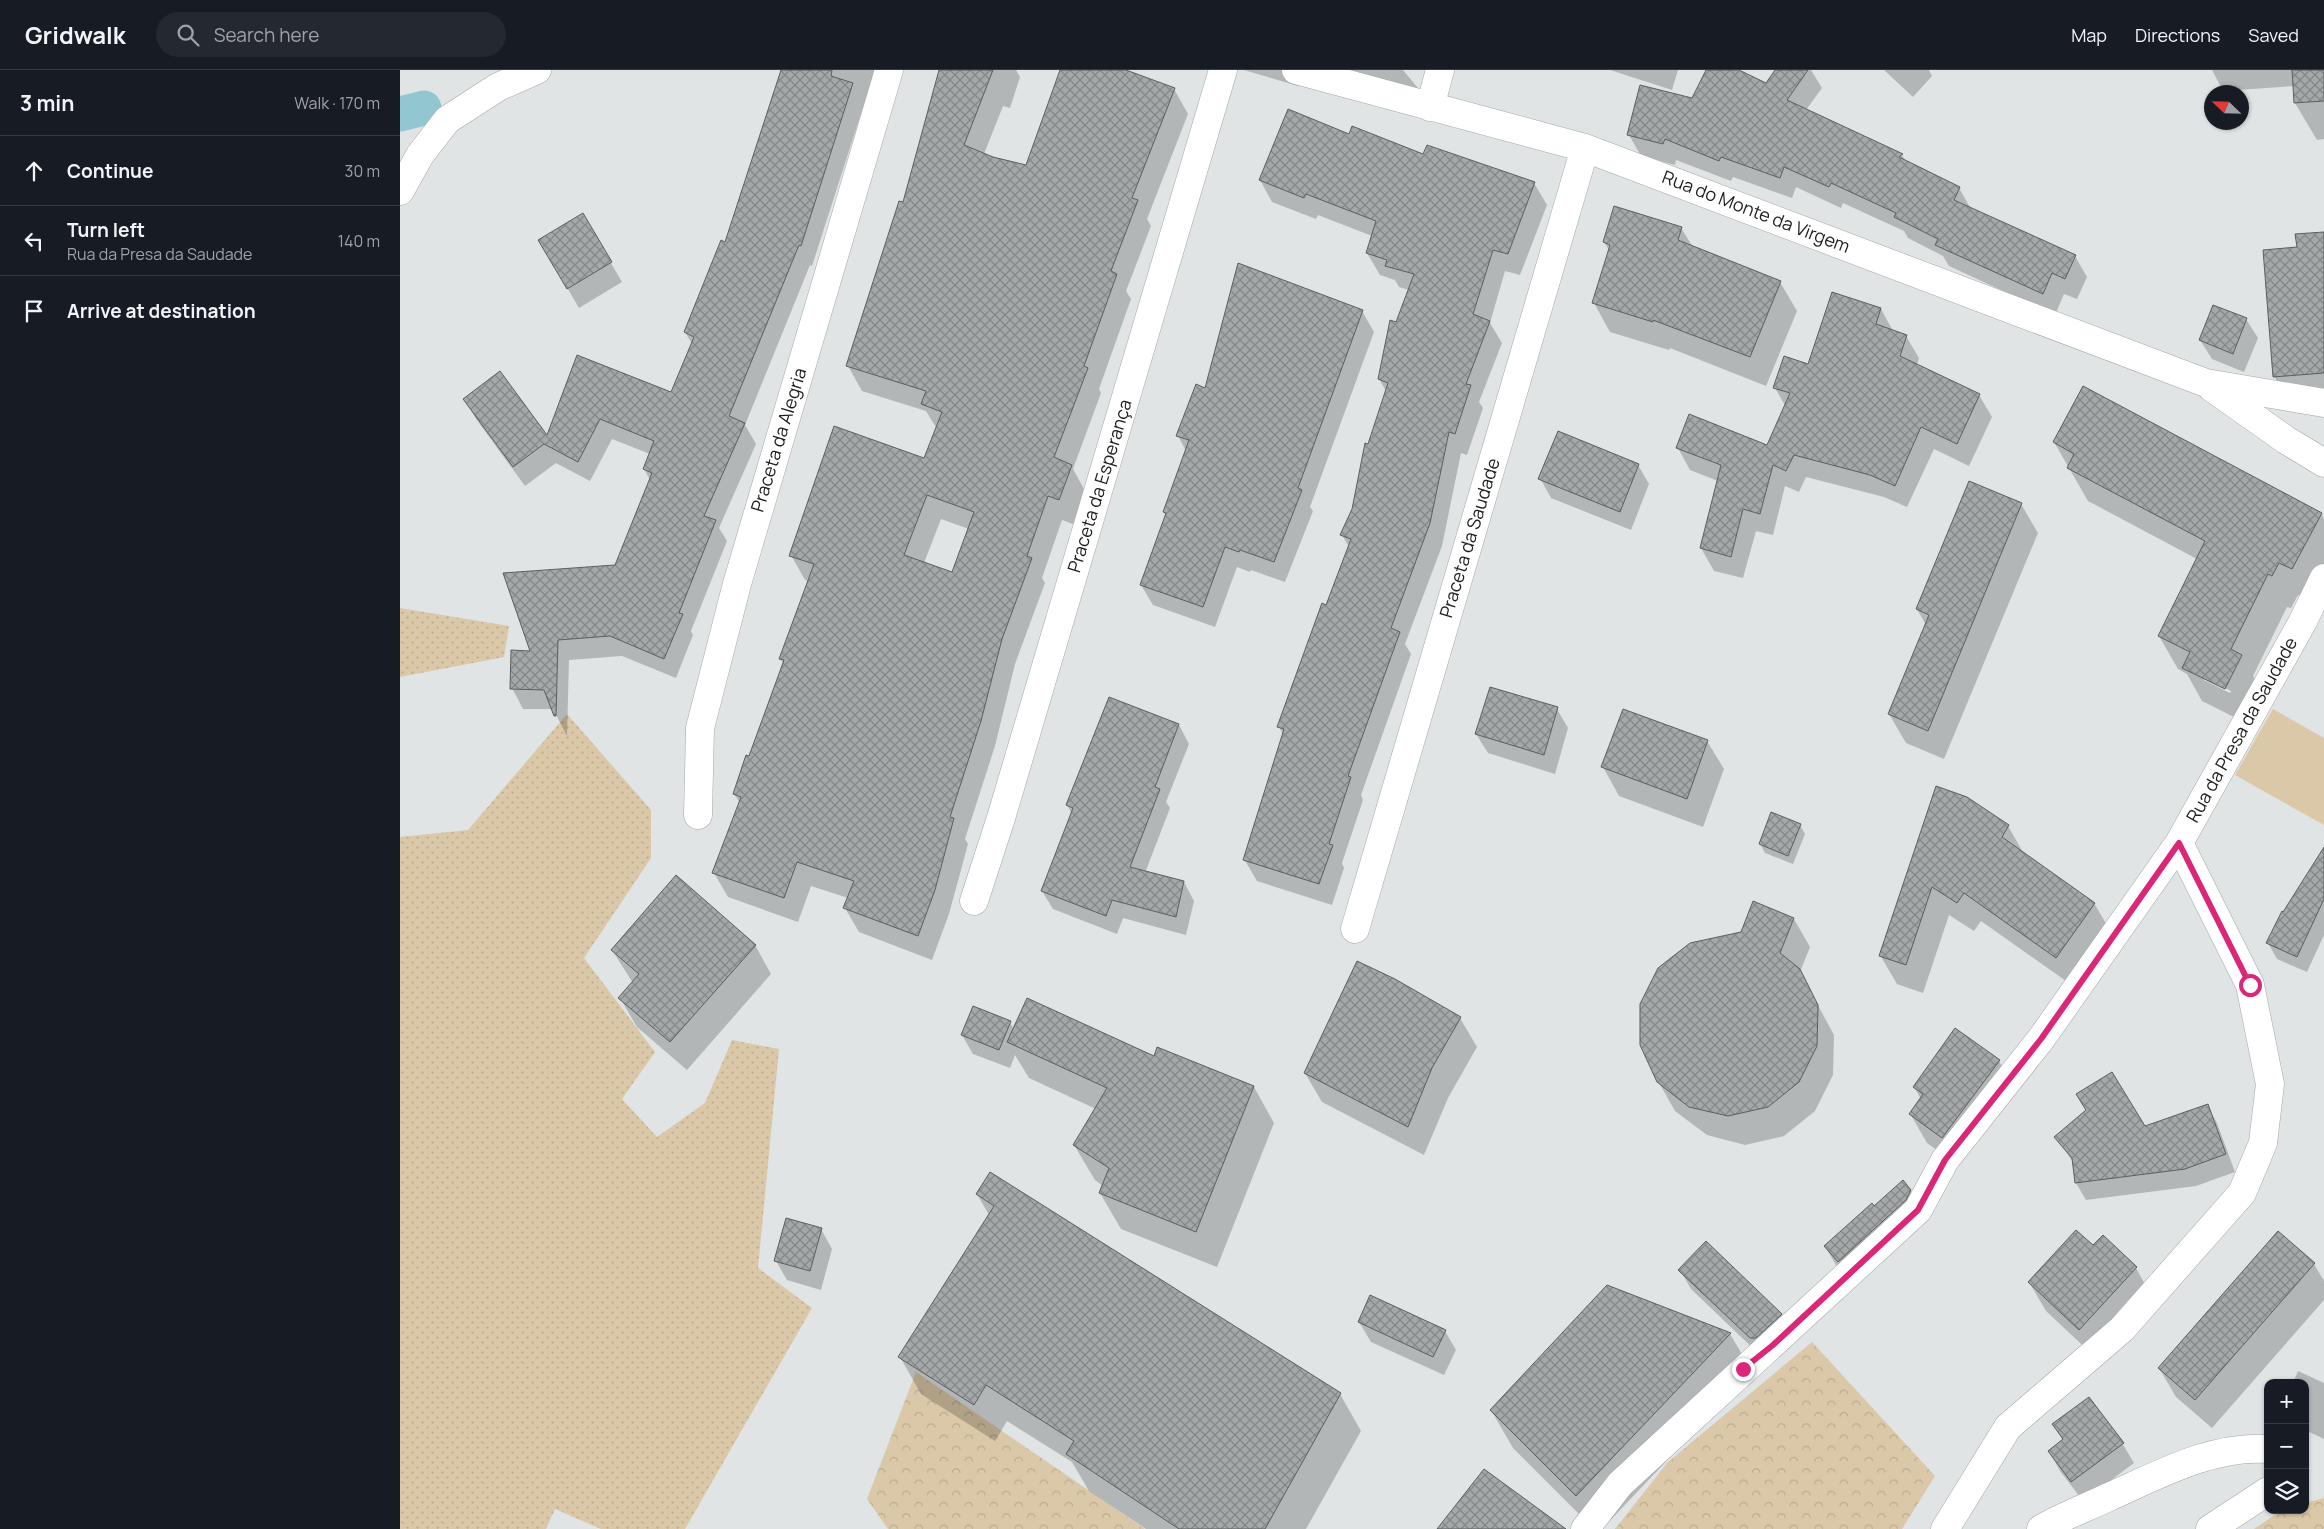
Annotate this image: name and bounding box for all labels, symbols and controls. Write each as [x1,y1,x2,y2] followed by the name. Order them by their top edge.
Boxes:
[156,12,506,57] search box
[25,18,126,51] text: Gridwalk
[174,21,202,49] icon: search
[214,22,319,48] text: Search here
[2071,23,2107,47] text: Map
[2135,23,2220,47] text: Directions
[2248,23,2299,47] text: Saved
[2204,85,2249,130] north arrow
[20,89,74,117] text: 3 min
[294,92,380,114] text: Walk · 170 m
[20,157,48,185] icon: ahead
[67,158,153,184] text: Continue
[345,160,380,182] text: 30 m
[1659,164,1854,258] street label: Rua do Monte da Virgem
[67,217,145,243] text: Turn left
[20,227,48,255] icon: left
[338,230,380,252] text: 140 m
[67,243,252,265] text: Rua da Presa da Saudade
[20,297,48,325] icon: arrive
[67,298,256,324] text: Arrive at destination
[745,365,811,515] street label: Praceta da Alegria
[1061,396,1137,575] street label: Praceta da Esperança
[1433,455,1505,621] street label: Praceta da Saudade
[2180,632,2302,827] street label: Rua da Presa da Saudade
[2239,974,2262,997] route start
[1732,1358,1755,1381] route end
[2264,1379,2309,1514] map controls
[2264,1379,2309,1424] button: +
[2264,1424,2309,1469] button: −
[2264,1469,2309,1514] button: layers

